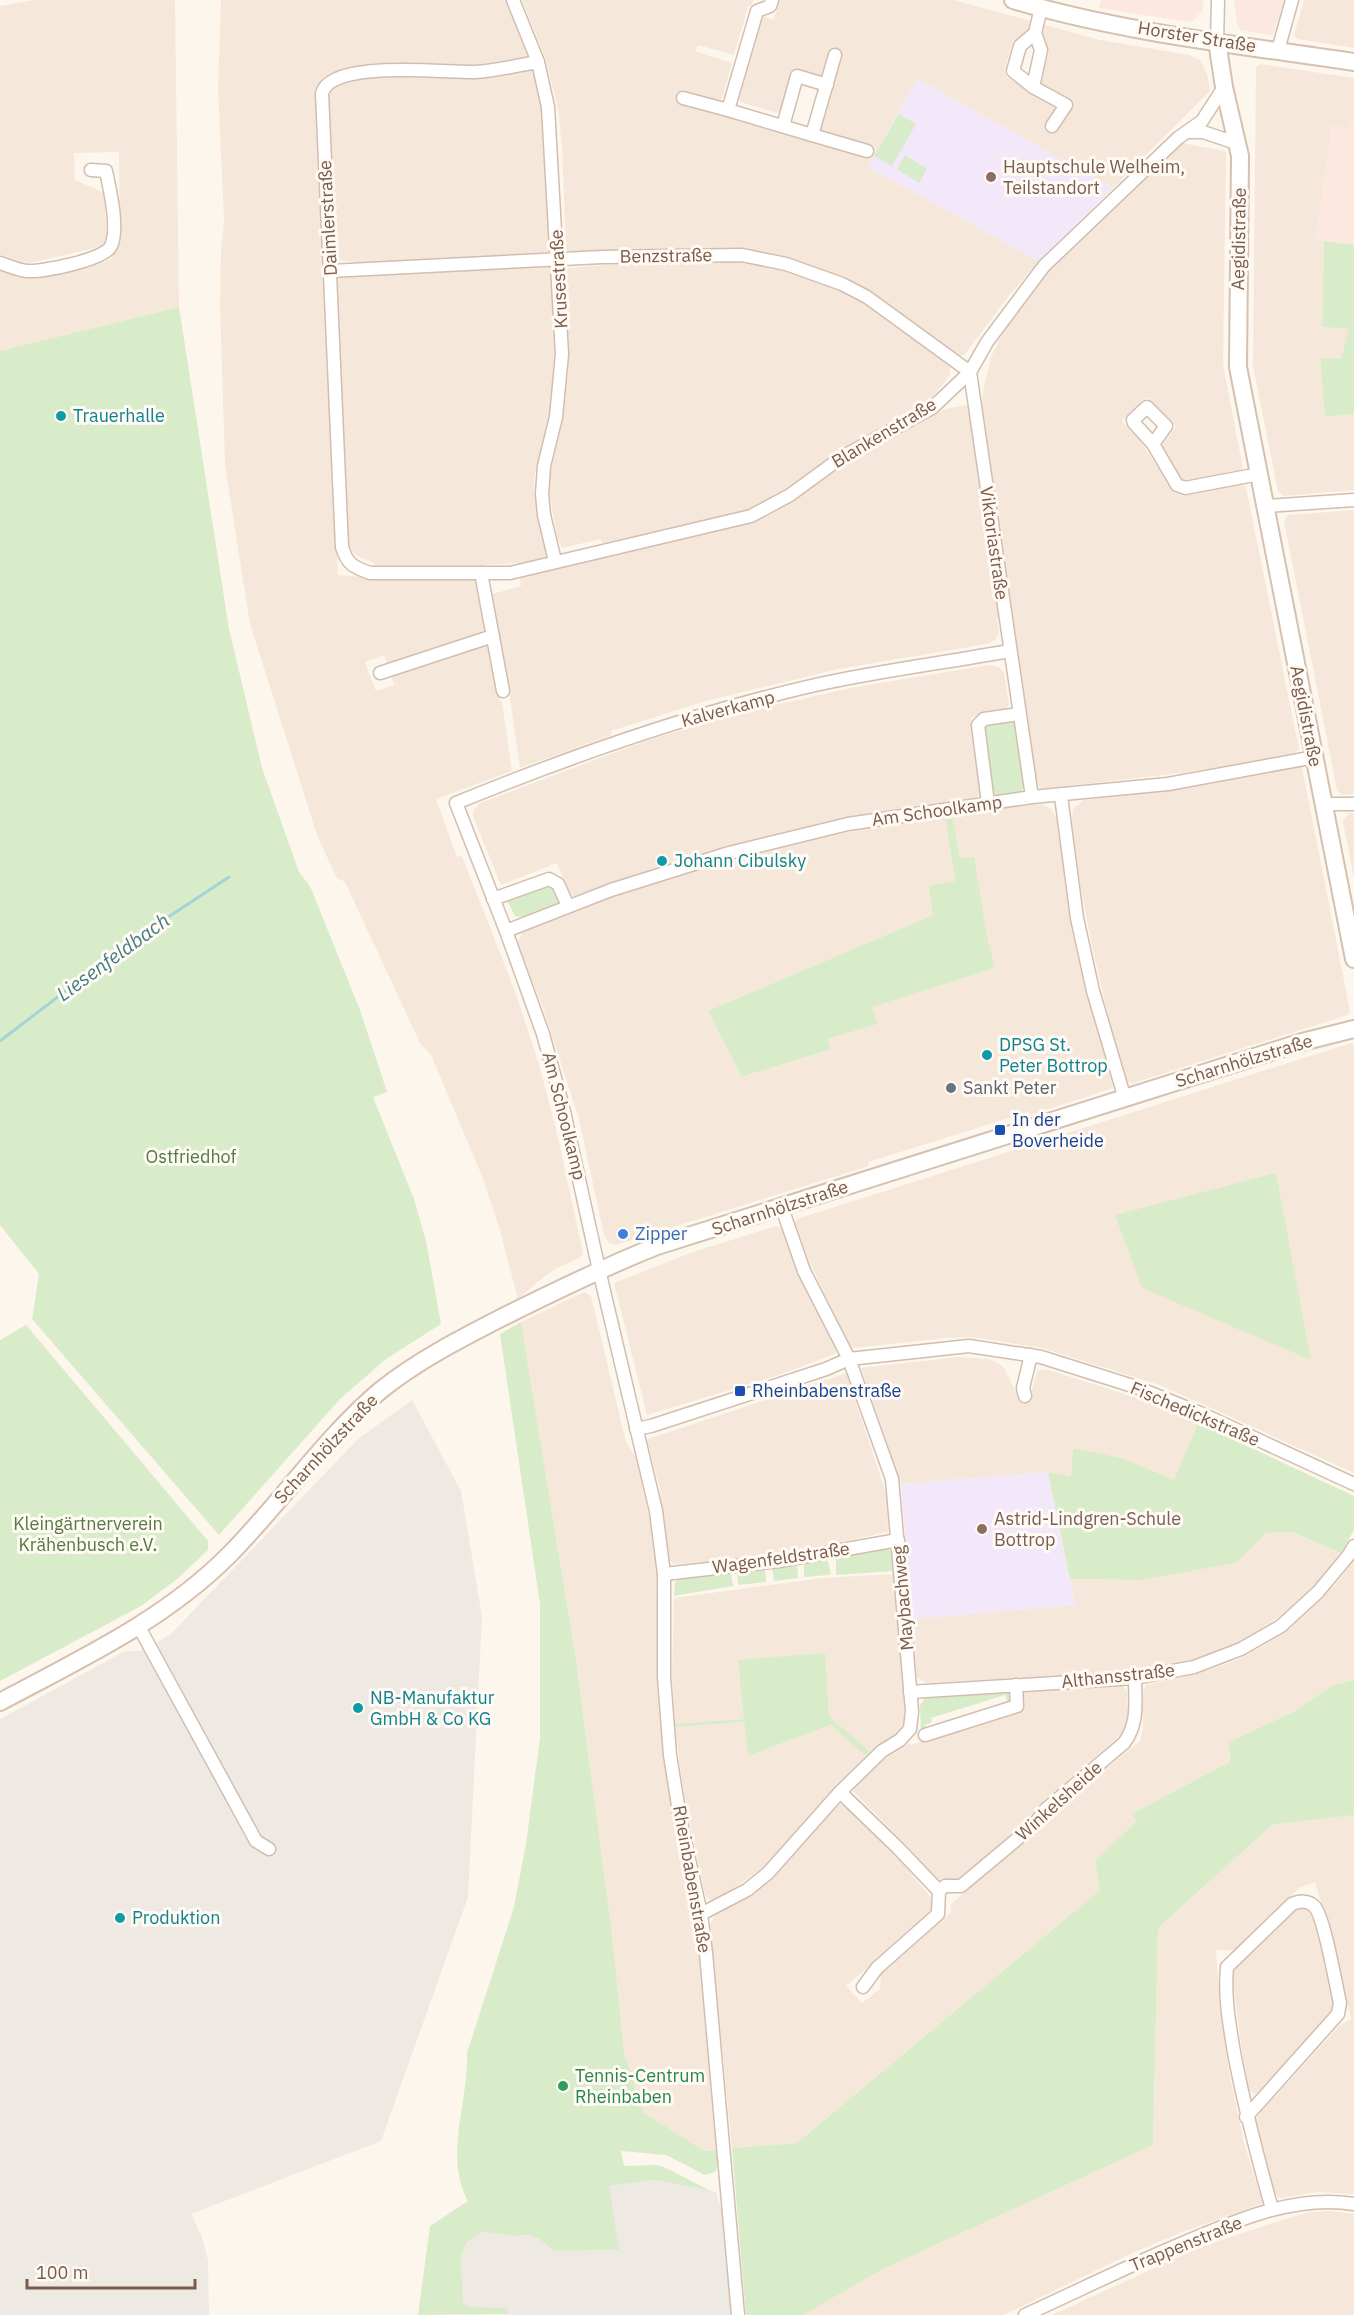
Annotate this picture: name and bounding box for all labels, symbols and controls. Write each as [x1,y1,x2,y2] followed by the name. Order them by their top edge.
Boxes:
[1136,16,1258,57] street label: Horster Straße
[1003,155,1185,199] place label: Hauptschule Welheim, Teilstandort
[313,159,342,276] street label: Daimlerstraße
[984,170,998,184] marker: Hauptschule Welheim, Teilstandort
[1226,187,1251,291] street label: Aegidistraße
[544,229,573,329] street label: Krusestraße
[619,243,713,268] street label: Benzstraße
[827,392,940,473] street label: Blankenstraße
[73,404,165,427] place label: Trauerhalle
[54,409,68,423] marker: Trauerhalle
[975,485,1014,601] street label: Viktoriastraße
[1285,663,1328,769] street label: Aegidistraße
[679,685,777,732] street label: Kalverkamp
[870,790,1004,831] street label: Am Schoolkamp
[674,849,806,872] place label: Johann Cibulsky
[655,854,669,868] marker: Johann Cibulsky
[51,906,175,1007] water label: Liesenfeldbach
[1172,1029,1315,1092] street label: Scharnhölzstraße
[999,1033,1108,1077] place label: DPSG St. Peter Bottrop
[980,1048,994,1062] marker: DPSG St. Peter Bottrop
[537,1049,592,1182] street label: Am Schoolkamp
[963,1076,1057,1099] place label: Sankt Peter
[944,1081,958,1095] marker: Sankt Peter
[1012,1108,1104,1152] place label: In der Boverheide
[993,1123,1007,1137] marker: In der Boverheide
[146,1145,237,1168] park label: Ostfriedhof
[709,1175,851,1240] street label: Scharnhölzstraße
[635,1222,688,1245] place label: Zipper
[616,1227,630,1241] marker: Zipper
[1127,1376,1263,1451] street label: Fischedickstraße
[752,1379,902,1402] place label: Rheinbabenstraße
[733,1384,747,1398] marker: Rheinbabenstraße
[269,1389,383,1509] street label: Scharnhölzstraße
[994,1507,1181,1551] place label: Astrid-Lindgren-Schule Bottrop
[13,1512,163,1556] park label: Kleingärtnerverein Krähenbusch e.V.
[975,1522,989,1536] marker: Astrid-Lindgren-Schule Bottrop
[711,1536,851,1579] street label: Wagenfeldstraße
[886,1544,919,1652] street label: Maybachweg
[1060,1658,1176,1693] street label: Althansstraße
[370,1686,495,1730] place label: NB-Manufaktur GmbH & Co KG
[351,1701,365,1715] marker: NB-Manufaktur GmbH & Co KG
[1011,1756,1107,1845] street label: Winkelsheide
[668,1803,717,1955] street label: Rheinbabenstraße
[132,1906,220,1929] place label: Produktion
[113,1911,127,1925] marker: Produktion
[575,2064,705,2108] place label: Tennis-Centrum Rheinbaben
[556,2079,570,2093] marker: Tennis-Centrum Rheinbaben
[1126,2211,1245,2277] street label: Trappenstraße
[27,2252,195,2290] scale bar
[36,2261,88,2284] text: 100 m

